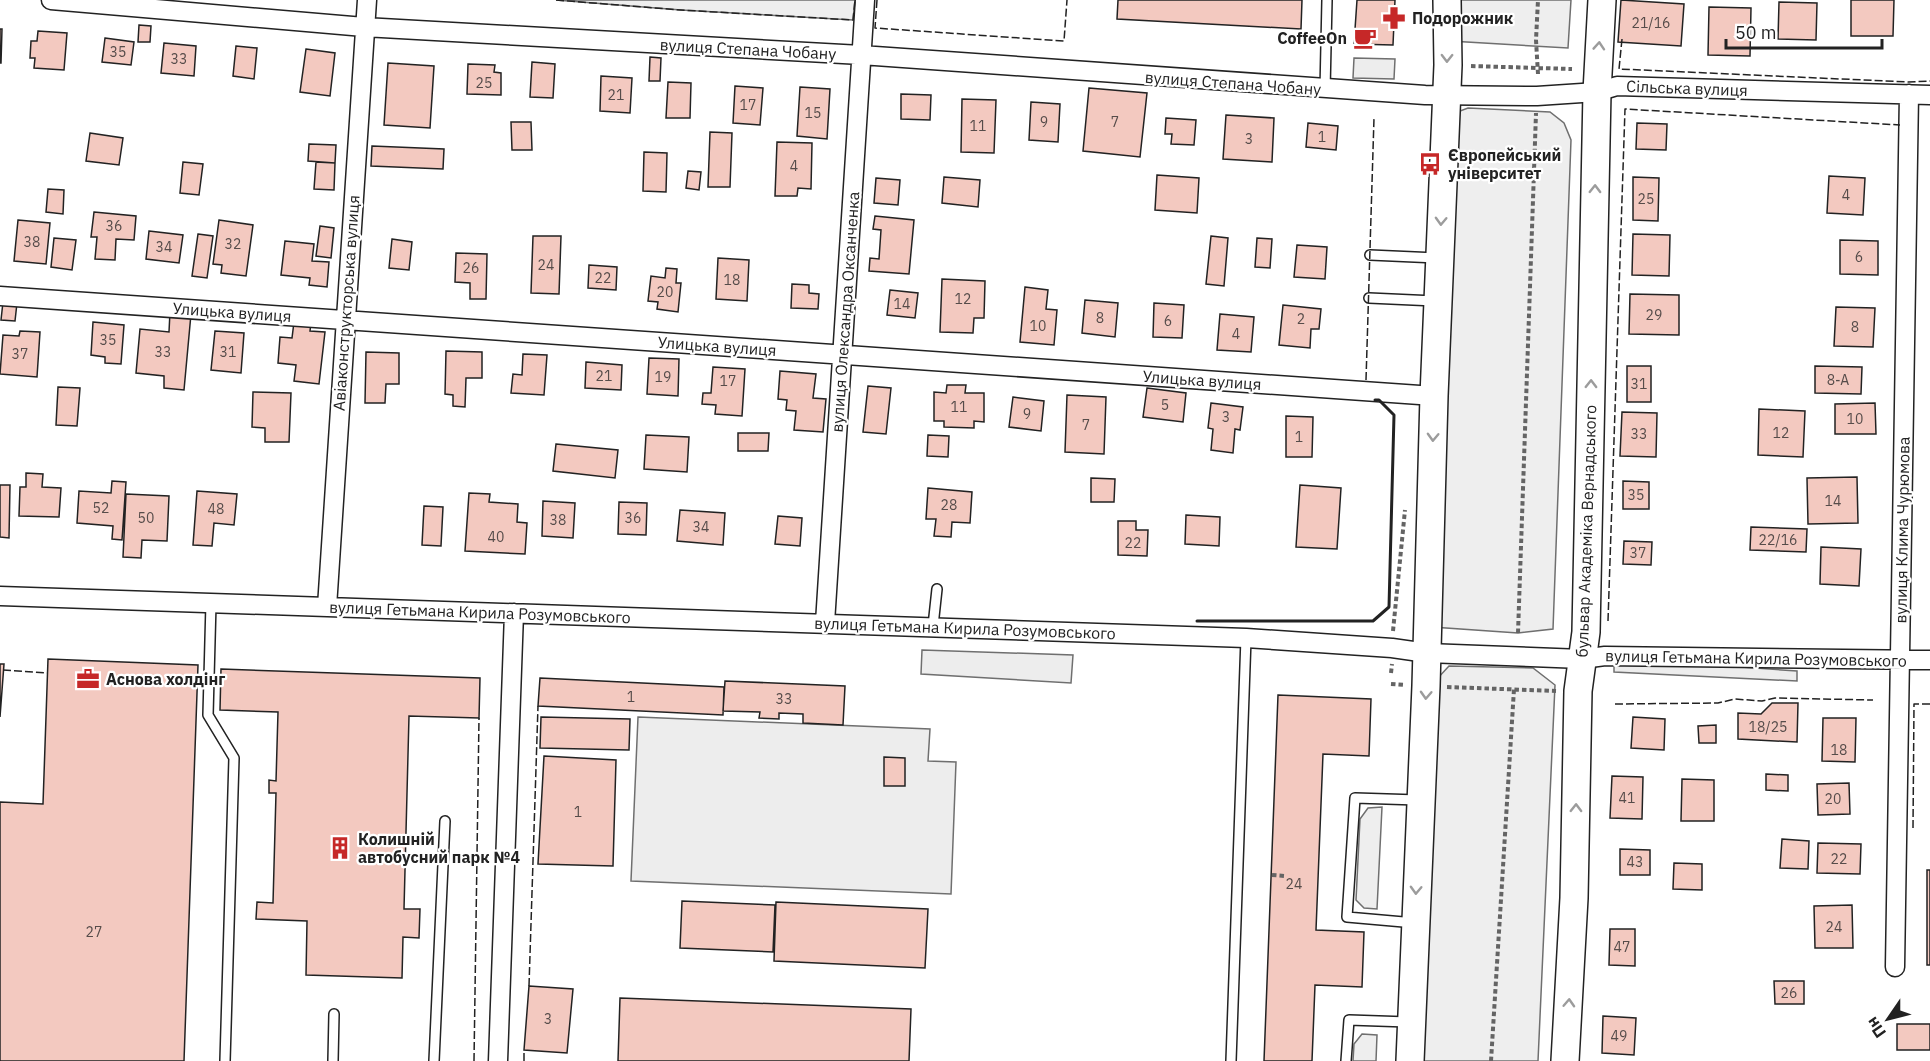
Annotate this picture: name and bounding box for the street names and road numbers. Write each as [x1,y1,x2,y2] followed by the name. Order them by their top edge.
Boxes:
[659,34,837,64] street label: вулиця Степана Чобану
[1144,67,1322,99] street label: вулиця Степана Чобану
[1626,76,1748,100] street label: Сільська вулиця
[827,190,863,433] street label: вулиця Олександра Оксанченка
[328,194,364,412] street label: Авіаконструкторська вулиця
[172,298,292,326] street label: Улицька вулиця
[657,332,777,360] street label: Улицька вулиця
[1142,366,1262,394] street label: Улицька вулиця
[1572,404,1600,658] street label: бульвар Академіка Вернадського
[1890,436,1914,624] street label: вулиця Клима Чурюмова
[329,597,631,627] street label: вулиця Гетьмана Кирила Розумовського
[814,613,1116,643] street label: вулиця Гетьмана Кирила Розумовського
[1605,645,1907,671] street label: вулиця Гетьмана Кирила Розумовського

